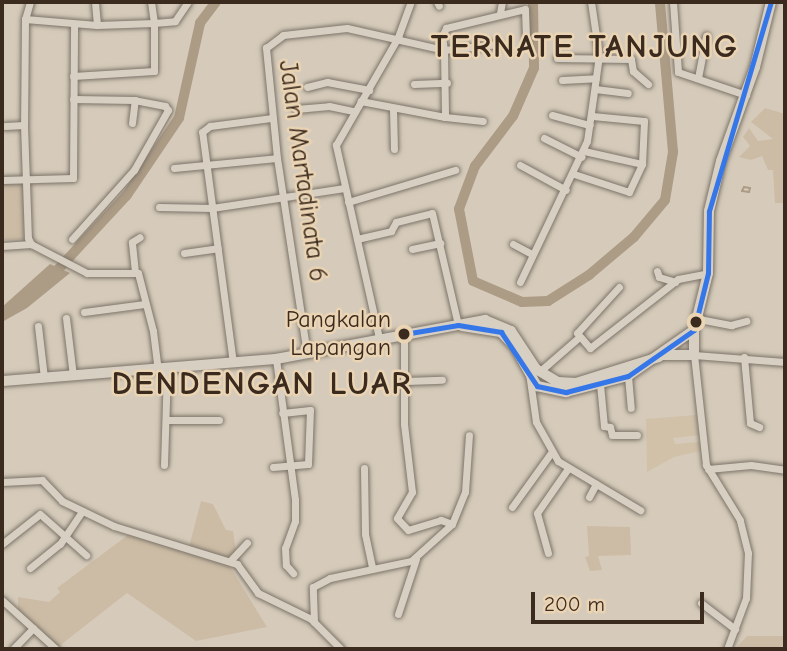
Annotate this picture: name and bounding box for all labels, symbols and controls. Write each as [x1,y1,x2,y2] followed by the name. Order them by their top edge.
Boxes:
[433,27,737,67] district label: TERNATE TANJUNG
[271,58,333,284] street label: Jalan Martadinata 6
[286,306,391,362] place label: Pangkalan Lapangan
[689,315,703,329] unlabelled marker
[397,327,411,341] marker: Pangkalan Lapangan
[113,364,411,404] district label: DENDENGAN LUAR
[535,578,708,622] scale bar
[544,592,605,616] text: 200 m

